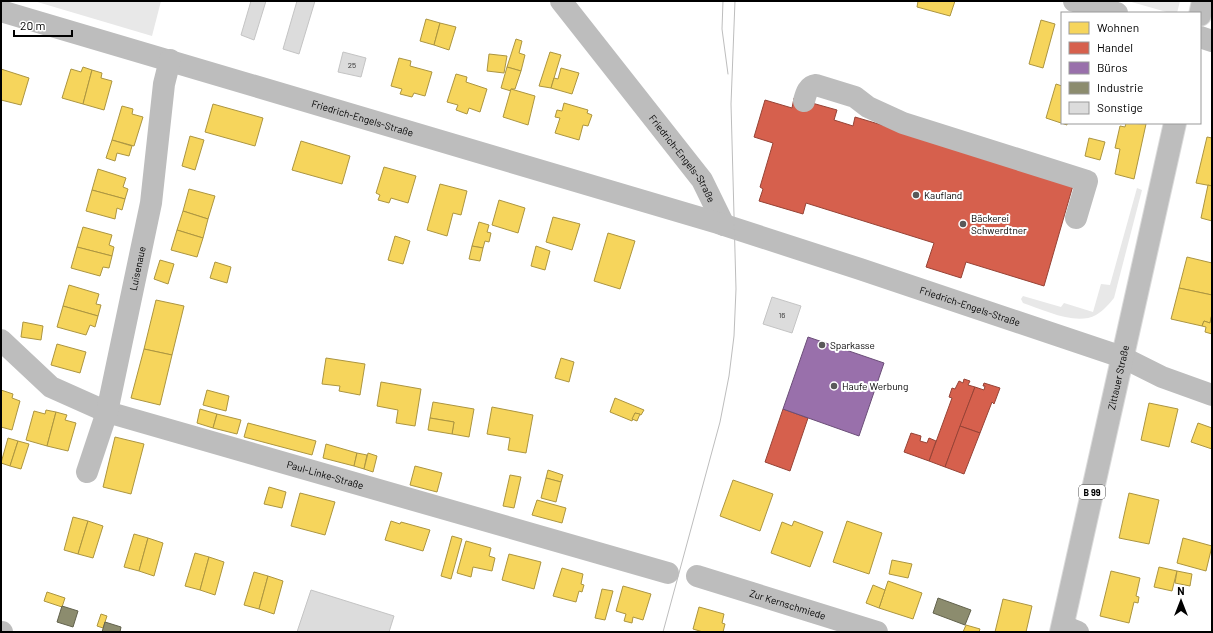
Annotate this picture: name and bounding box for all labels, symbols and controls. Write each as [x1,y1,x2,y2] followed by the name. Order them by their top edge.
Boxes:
[14,12,72,38] scale bar
[1061,12,1201,124] legend
[20,18,46,32] text: 20 m
[1097,20,1139,34] text: Wohnen
[1097,40,1133,54] text: Handel
[348,60,356,70] house number: 25
[1097,60,1128,74] text: Büros
[1097,80,1143,94] text: Industrie
[310,97,415,139] street label: Friedrich-Engels-Straße
[1097,100,1143,114] text: Sonstige
[647,112,718,204] street label: Friedrich-Engels-Straße
[924,189,962,201] place label: Kaufland
[911,190,921,200] marker: Kaufland
[971,212,1027,236] place label: Bäckerei Schwerdtner
[958,219,968,229] marker: Bäckerei Schwerdtner
[127,245,148,292] street label: Luisenaue
[918,283,1022,328] street label: Friedrich-Engels-Straße
[779,310,785,320] house number: 16
[830,339,875,351] place label: Sparkasse
[817,340,827,350] marker: Sparkasse
[1105,344,1131,411] street label: Zittauer Straße
[842,380,908,392] place label: Haufe Werbung
[829,381,839,391] marker: Haufe Werbung
[285,458,365,491] street label: Paul-Linke-Straße
[1079,485,1105,499] road number: B 99
[1161,581,1201,621] north arrow
[1177,584,1185,597] text: N
[748,587,827,622] street label: Zur Kernschmiede

